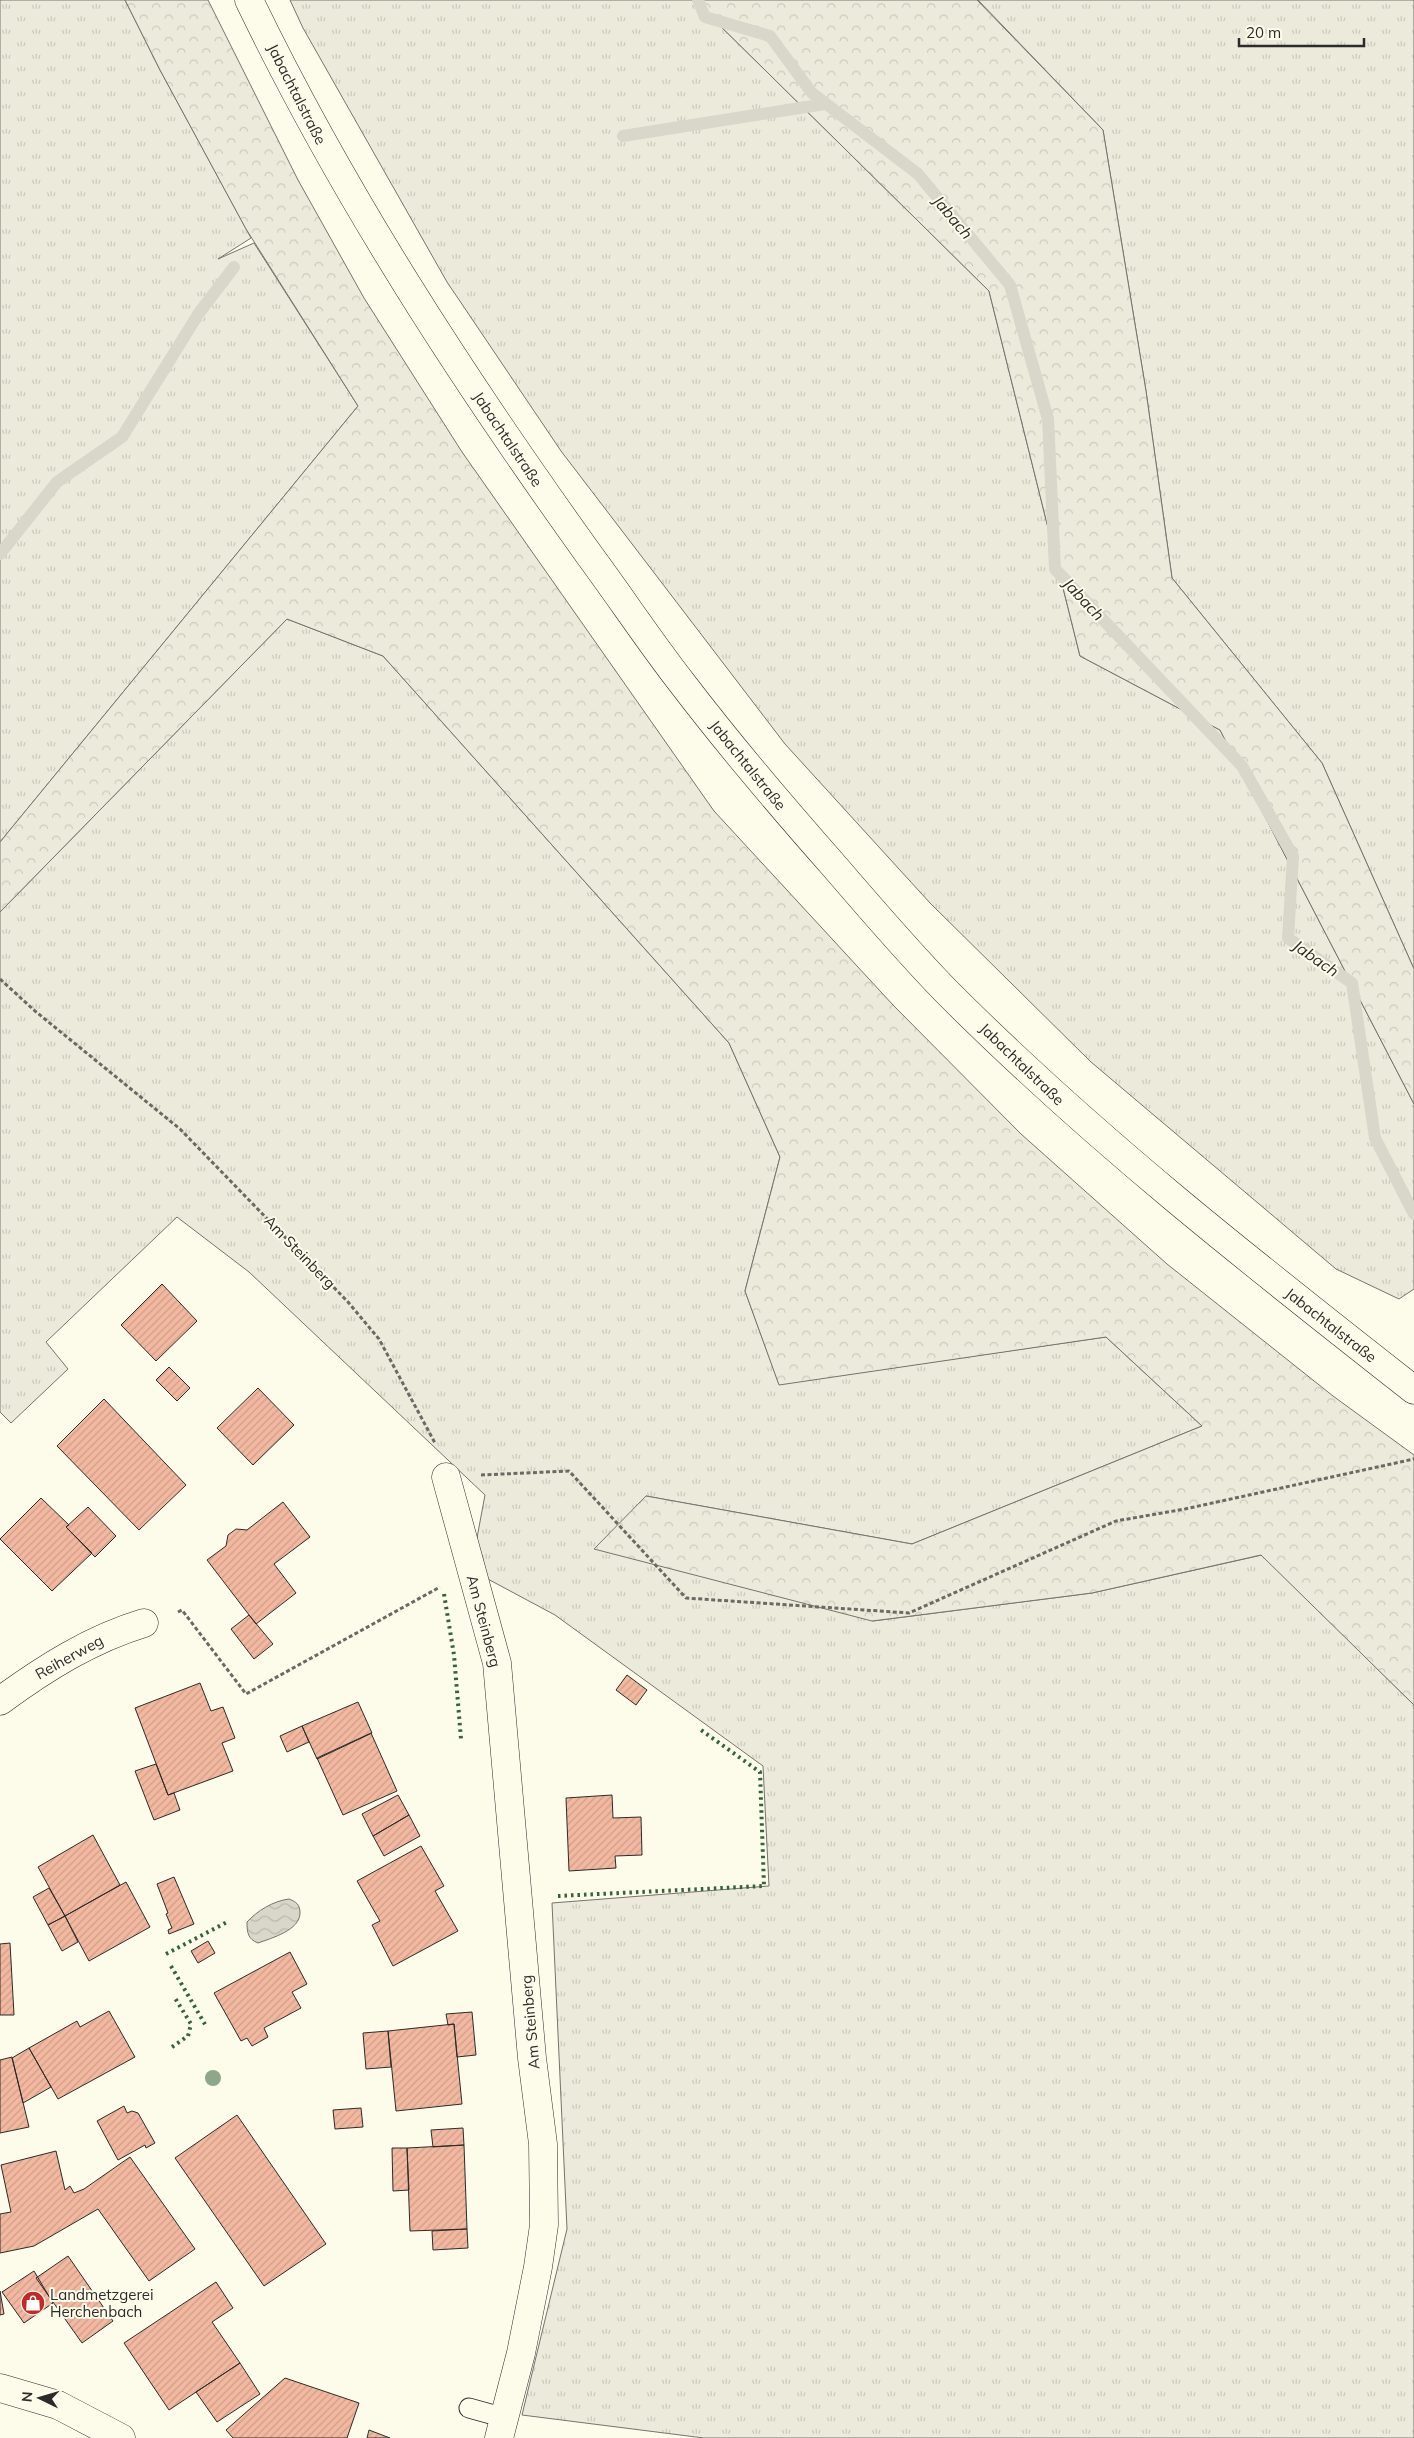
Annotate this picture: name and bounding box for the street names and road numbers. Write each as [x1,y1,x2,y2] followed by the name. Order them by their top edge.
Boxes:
[263,40,331,148] street label: Jabachtalstraße
[469,388,547,490] street label: Jabachtalstraße
[706,716,790,814] street label: Jabachtalstraße
[976,1019,1068,1109] street label: Jabachtalstraße
[260,1211,340,1293] street label: Am Steinberg
[1282,1283,1380,1367] street label: Jabachtalstraße
[463,1573,505,1669] street label: Am Steinberg
[32,1631,106,1683] street label: Reiherweg
[516,1974,544,2070] street label: Am Steinberg

